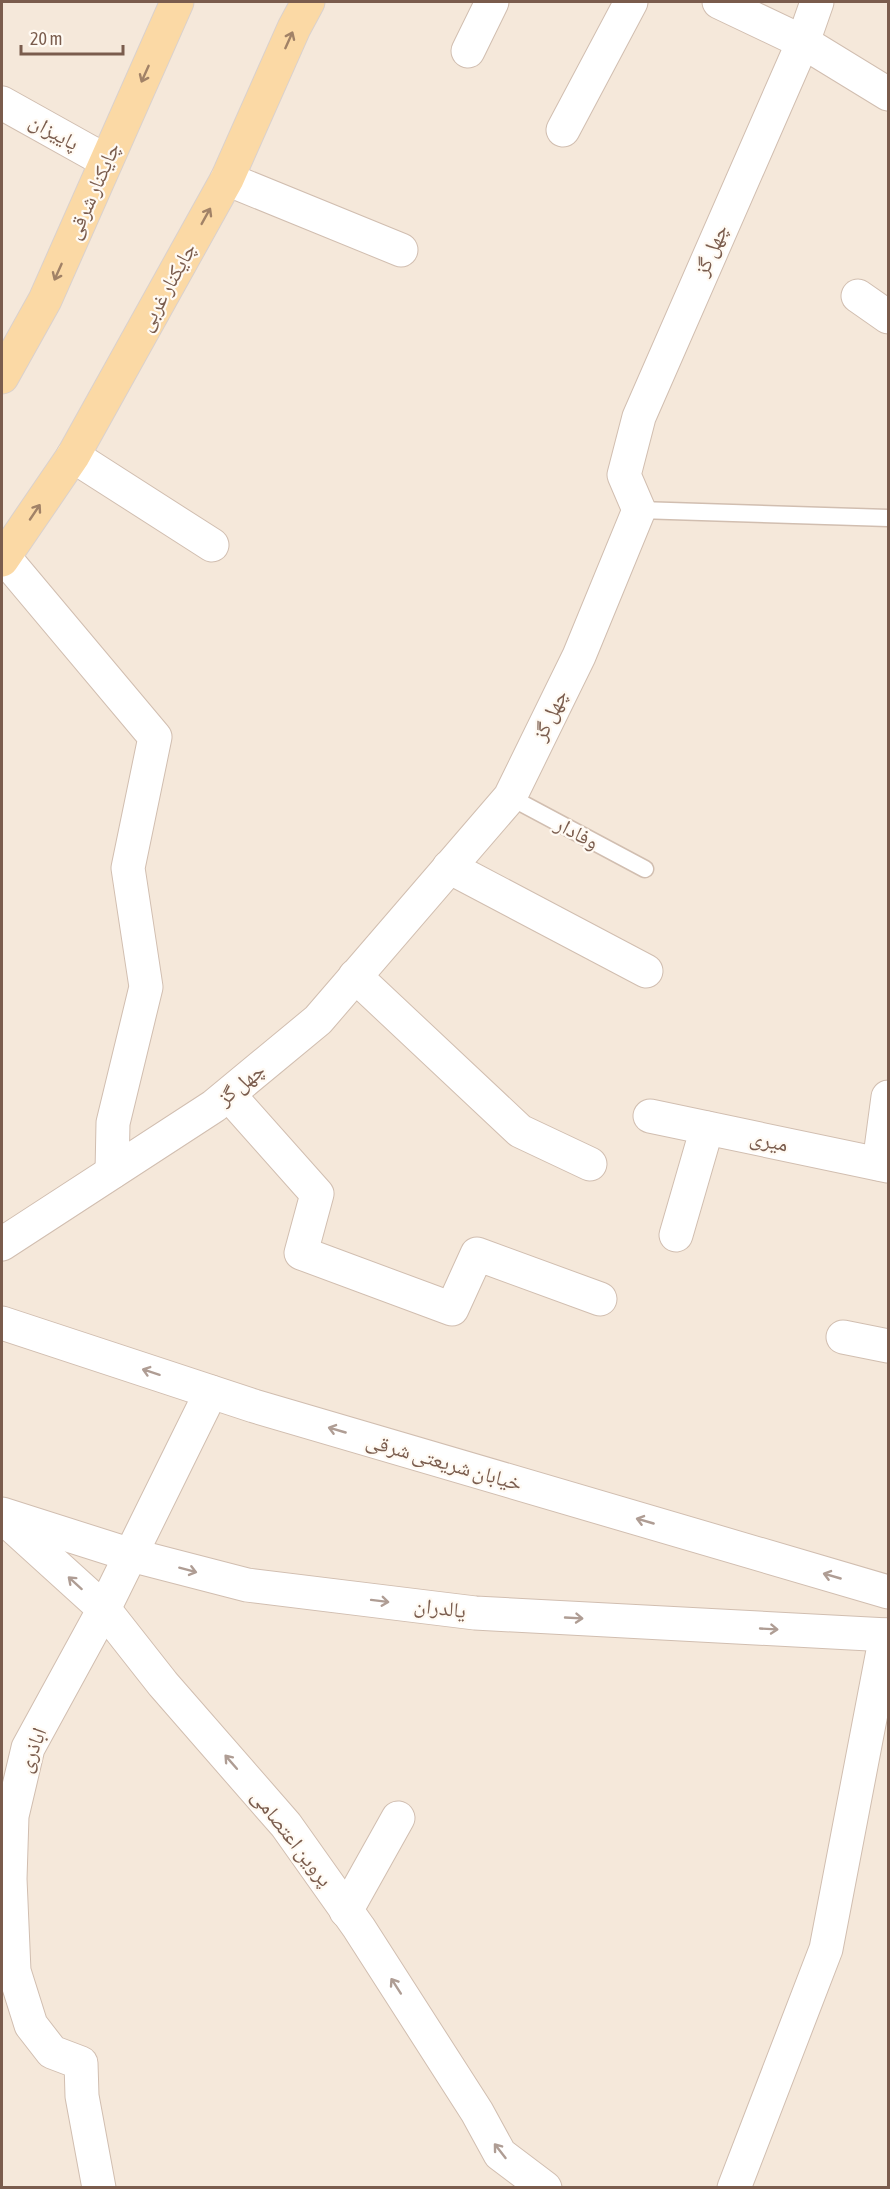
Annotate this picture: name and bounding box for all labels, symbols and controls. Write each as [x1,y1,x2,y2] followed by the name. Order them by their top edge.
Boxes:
[21,18,123,56] scale bar
[30,28,62,49] text: 20 m
[283,31,295,49] one-way arrow
[139,65,150,83] one-way arrow
[25,108,84,156] street label: پاییزان
[60,138,126,244] street label: چایکنار شرقی
[200,208,212,225] one-way arrow
[688,220,734,281] street label: چهل گز
[132,238,202,336] street label: چایکنار غربی
[51,262,63,280] one-way arrow
[29,504,41,521] one-way arrow
[526,685,573,746] street label: چهل گز
[551,810,603,853] street label: وفادار
[211,1057,270,1112] street label: چهل گز
[748,1124,791,1157] street label: میری
[142,1366,161,1377] one-way arrow
[328,1424,347,1435] one-way arrow
[363,1427,525,1497] street label: خیابان شریعتی شرقی
[636,1515,655,1526] one-way arrow
[178,1564,197,1576] one-way arrow
[823,1570,842,1581] one-way arrow
[68,1576,83,1590] one-way arrow
[413,1592,468,1623] street label: یالدران
[369,1596,389,1607] one-way arrow
[563,1613,583,1624] one-way arrow
[758,1624,778,1635] one-way arrow
[12,1724,51,1776] street label: اباذری
[224,1755,238,1770] one-way arrow
[246,1784,338,1892] street label: پروین اعتصامی
[390,1978,402,1995] one-way arrow
[493,2143,506,2159] one-way arrow

